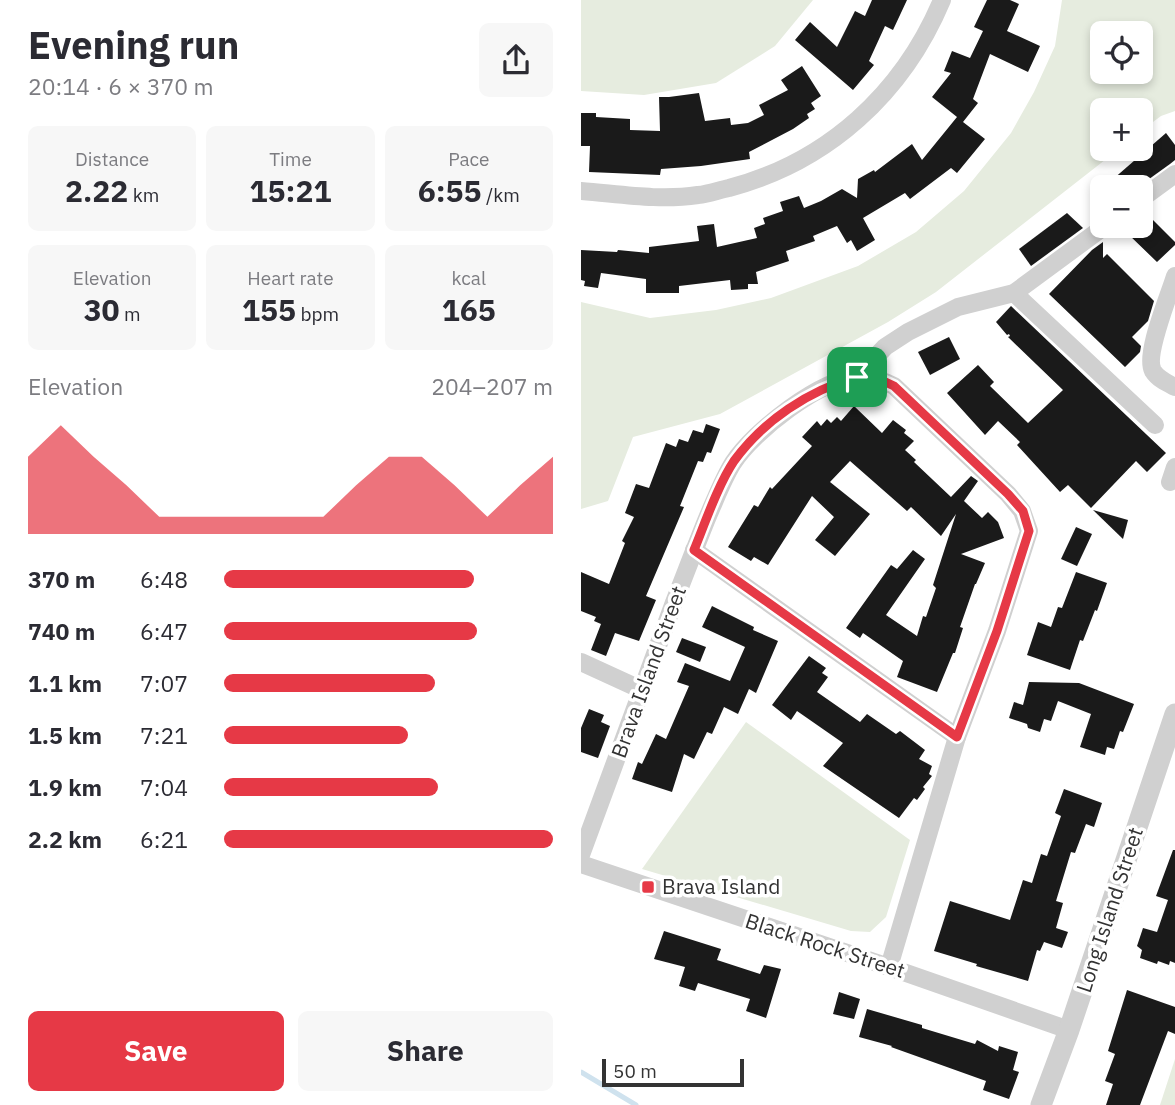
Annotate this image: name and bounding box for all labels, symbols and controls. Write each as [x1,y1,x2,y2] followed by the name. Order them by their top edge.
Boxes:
[28,20,239,69] text: Evening run
[1090,21,1153,238] map controls
[1090,21,1153,84] button: locate
[479,23,553,97] button: share
[28,71,214,101] text: 20:14 · 6 × 370 m
[1090,98,1153,161] button: +
[75,147,149,171] text: Distance
[269,147,312,171] text: Time
[448,147,490,171] text: Pace
[65,171,128,210] text: 2.22
[250,171,331,210] text: 15:21
[418,171,482,210] text: 6:55
[1090,175,1153,238] button: −
[128,183,159,207] text: km
[482,183,520,207] text: /km
[73,266,152,290] text: Elevation
[247,266,334,290] text: Heart rate
[452,266,486,290] text: kcal
[84,290,120,329] text: 30
[242,290,296,329] text: 155
[442,290,496,329] text: 165
[120,302,141,326] text: m
[296,302,339,326] text: bpm
[827,347,887,407] pin
[838,358,876,396] icon: arrive
[28,371,123,401] text: Elevation
[431,371,553,401] text: 204–207 m
[28,564,95,594] text: 370 m
[140,564,188,594] text: 6:48
[604,582,692,761] street label: Brava Island Street
[28,616,95,646] text: 740 m
[140,616,188,646] text: 6:47
[28,668,102,698] text: 1.1 km
[140,668,188,698] text: 7:07
[28,720,102,750] text: 1.5 km
[140,720,188,750] text: 7:21
[28,772,102,802] text: 1.9 km
[140,772,188,802] text: 7:04
[1069,823,1149,996] street label: Long Island Street
[28,824,102,854] text: 2.2 km
[140,824,188,854] text: 6:21
[662,872,780,900] place label: Brava Island
[640,879,656,895] marker: Brava Island
[742,906,909,984] street label: Black Rock Street
[28,1011,284,1091] button: Save
[298,1011,553,1091] button: Share
[602,1056,744,1088] scale bar
[613,1059,657,1083] text: 50 m

